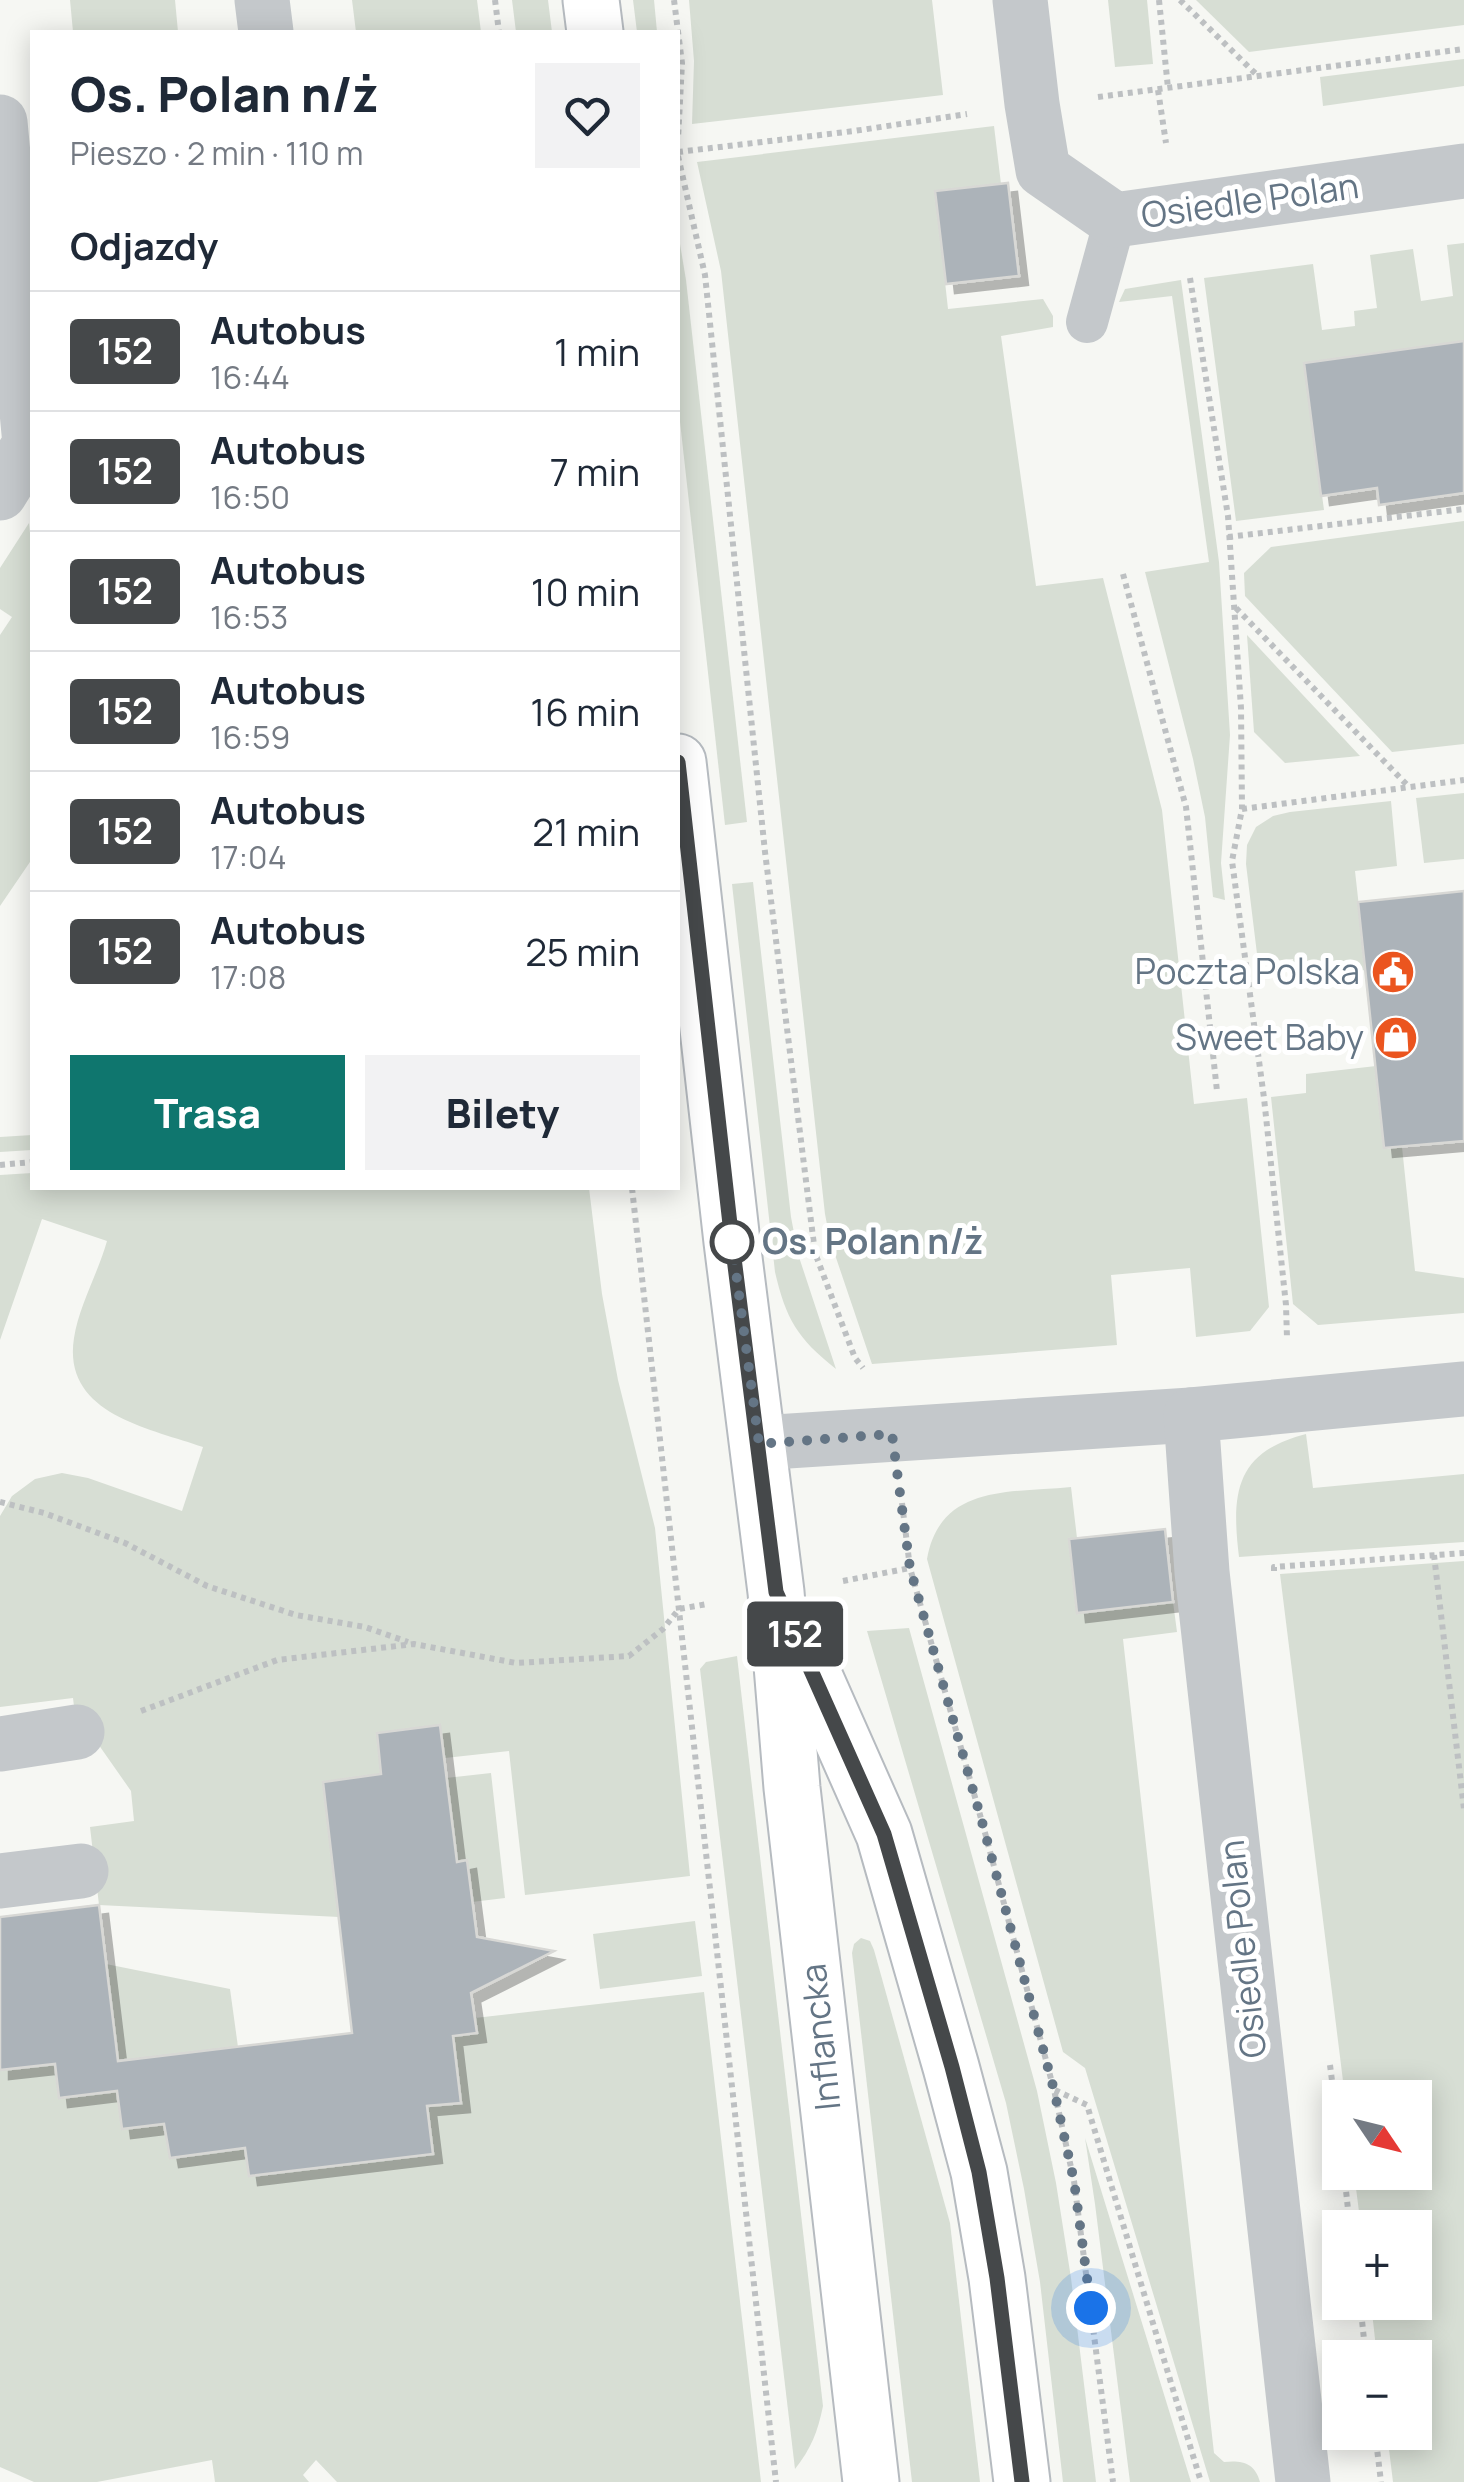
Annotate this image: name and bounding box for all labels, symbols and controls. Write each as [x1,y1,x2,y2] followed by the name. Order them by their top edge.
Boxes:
[70,61,378,126] text: Os. Polan n/ż
[535,63,640,168] button: heart
[70,131,363,175] text: Pieszo · 2 min · 110 m
[1138,161,1362,239] street label: Osiedle Polan
[70,219,218,271] text: Odjazdy
[210,303,366,355] text: Autobus
[554,325,640,377] text: 1 min
[97,327,153,375] text: 152
[210,355,290,399] text: 16:44
[210,423,366,475] text: Autobus
[550,445,640,497] text: 7 min
[97,447,153,495] text: 152
[210,475,290,519] text: 16:50
[210,543,366,595] text: Autobus
[531,565,640,617] text: 10 min
[97,567,153,615] text: 152
[210,595,288,639] text: 16:53
[210,663,366,715] text: Autobus
[530,685,640,737] text: 16 min
[97,687,153,735] text: 152
[210,715,290,759] text: 16:59
[210,783,366,835] text: Autobus
[532,805,640,857] text: 21 min
[97,807,153,855] text: 152
[210,835,287,879] text: 17:04
[210,903,366,955] text: Autobus
[525,925,640,977] text: 25 min
[97,927,153,975] text: 152
[1135,947,1360,995] place label: Poczta Polska
[1370,949,1416,995] public building icon: Poczta Polska
[210,955,286,999] text: 17:08
[1175,1013,1364,1061] place label: Sweet Baby
[1373,1015,1419,1061] shop icon: Sweet Baby
[70,1055,345,1170] button: Trasa
[365,1055,640,1170] button: Bilety
[762,1217,983,1265] place label: Os. Polan n/ż
[711,1221,753,1263] marker: Os. Polan n/ż
[738,1602,852,1666] line badge: 152
[767,1610,823,1658] text: 152
[1207,1838,1277,2060] street label: Osiedle Polan
[788,1961,852,2113] street label: Inflancka
[1322,2080,1432,2190] north arrow
[1322,2080,1432,2450] map controls
[1322,2210,1432,2320] button: +
[1066,2283,1116,2333] your location
[1322,2340,1432,2450] button: −

